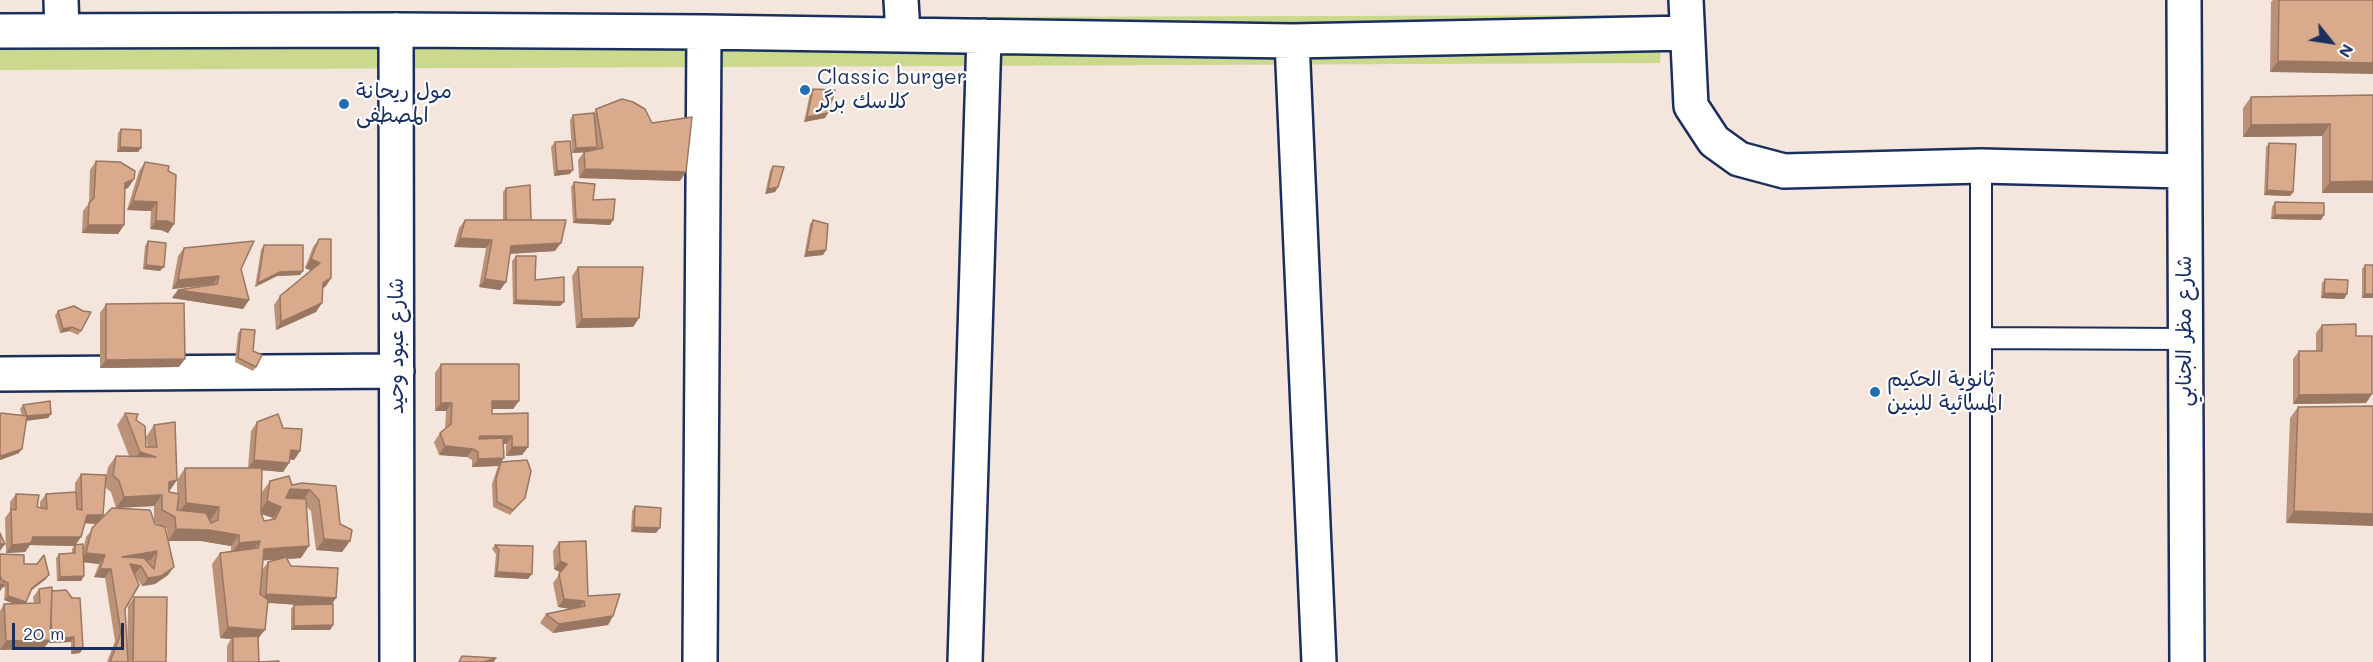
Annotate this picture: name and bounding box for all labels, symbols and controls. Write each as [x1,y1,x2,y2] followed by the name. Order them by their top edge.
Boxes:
[2301,12,2361,72] north arrow
[2335,41,2359,62] text: N
[817,65,967,115] place label: Classic burger كلاسك برگر
[356,79,452,129] place label: مول ريحانة المصطفى
[798,83,812,97] marker: Classic burger كلاسك برگر
[337,97,351,111] marker: مول ريحانة المصطفى
[2172,256,2198,406] street label: شارع مظر الجنابي
[384,278,410,414] street label: شارع عبود وحيد
[1887,367,2003,417] place label: ثانوية الحكيم المسائية للبنين
[1868,385,1882,399] marker: ثانوية الحكيم المسائية للبنين
[15,611,128,649] scale bar
[23,621,64,645] text: 20 m

